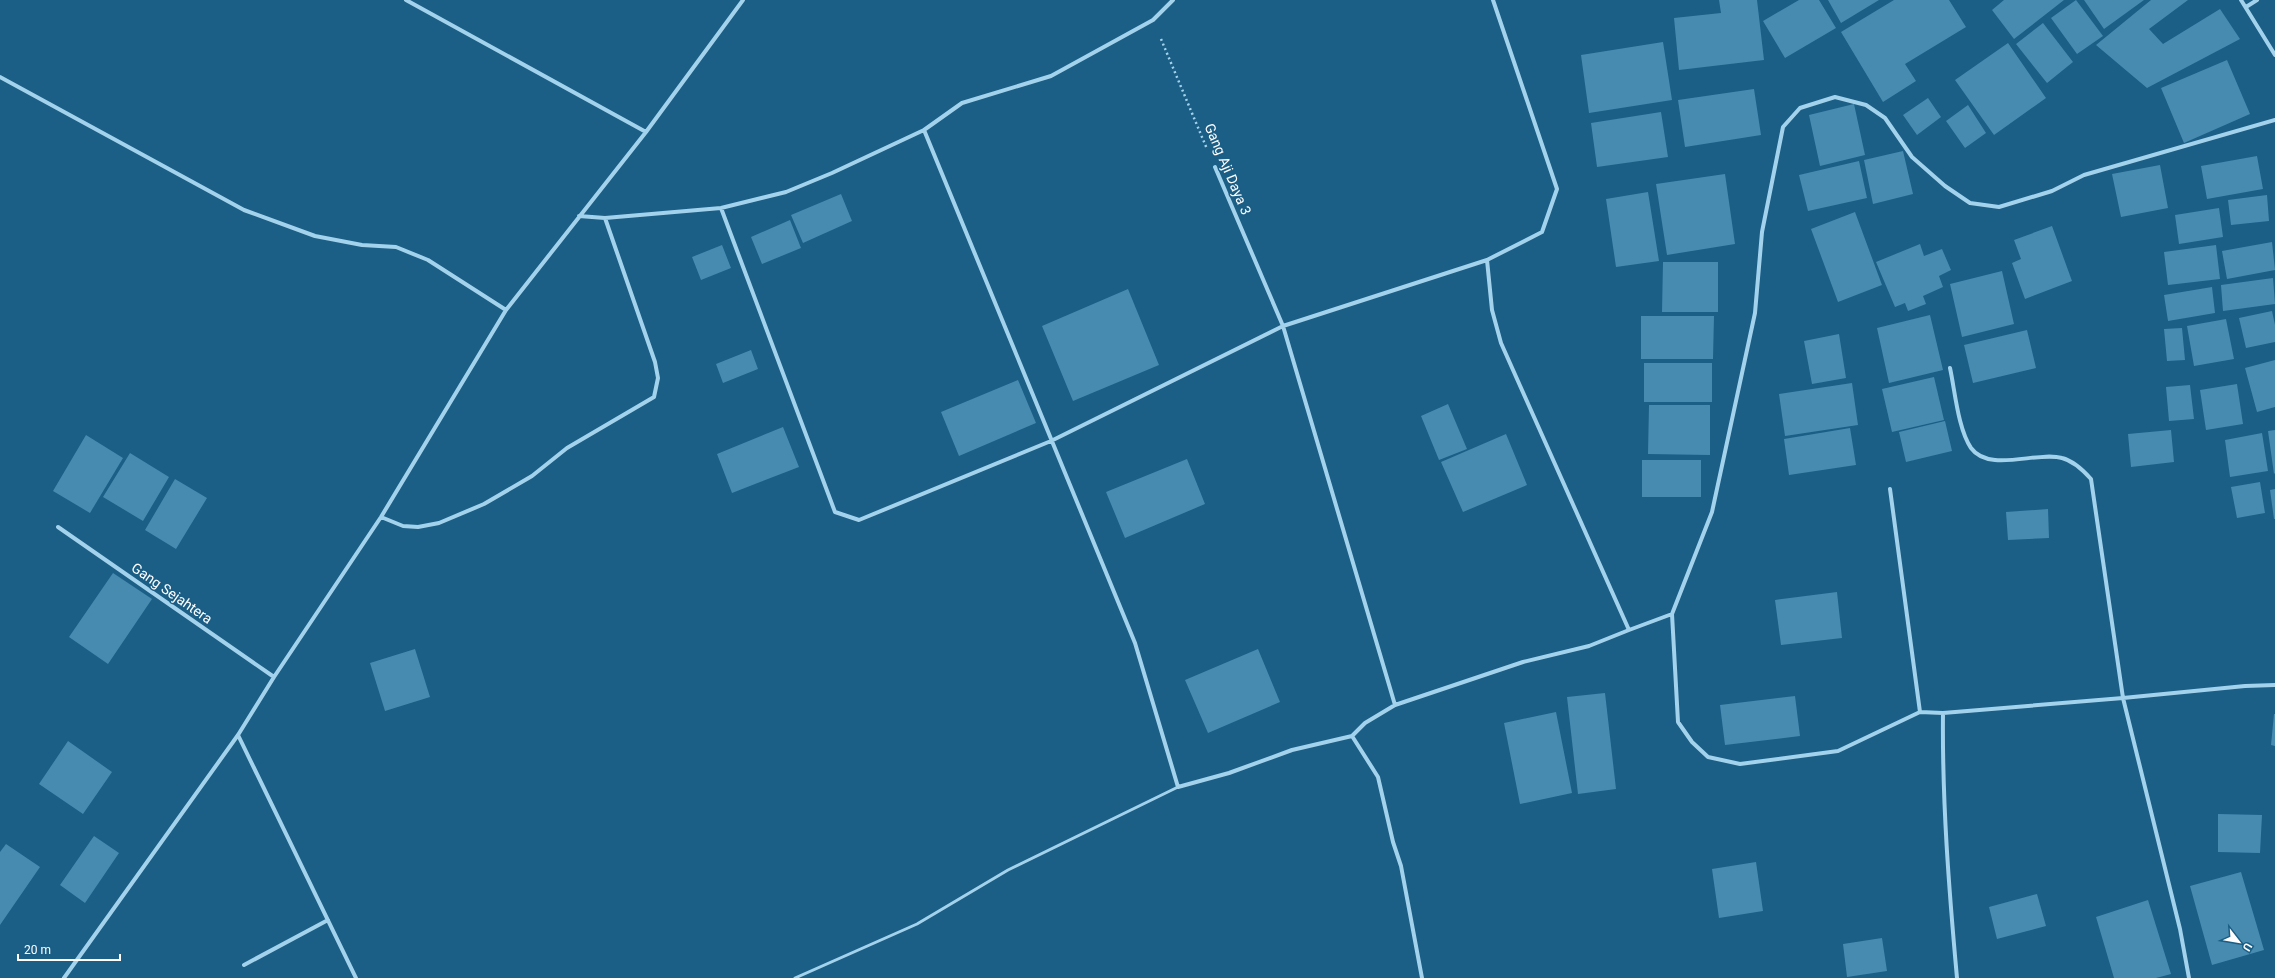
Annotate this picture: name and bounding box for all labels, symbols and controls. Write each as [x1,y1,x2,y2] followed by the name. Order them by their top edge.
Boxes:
[1202,121,1254,217] street label: Gang Aji Daya 3
[129,559,215,627] street label: Gang Sejahtera
[2219,922,2259,962] north arrow
[18,936,120,962] scale bar
[2240,940,2255,953] text: U
[24,943,51,957] text: 20 m

